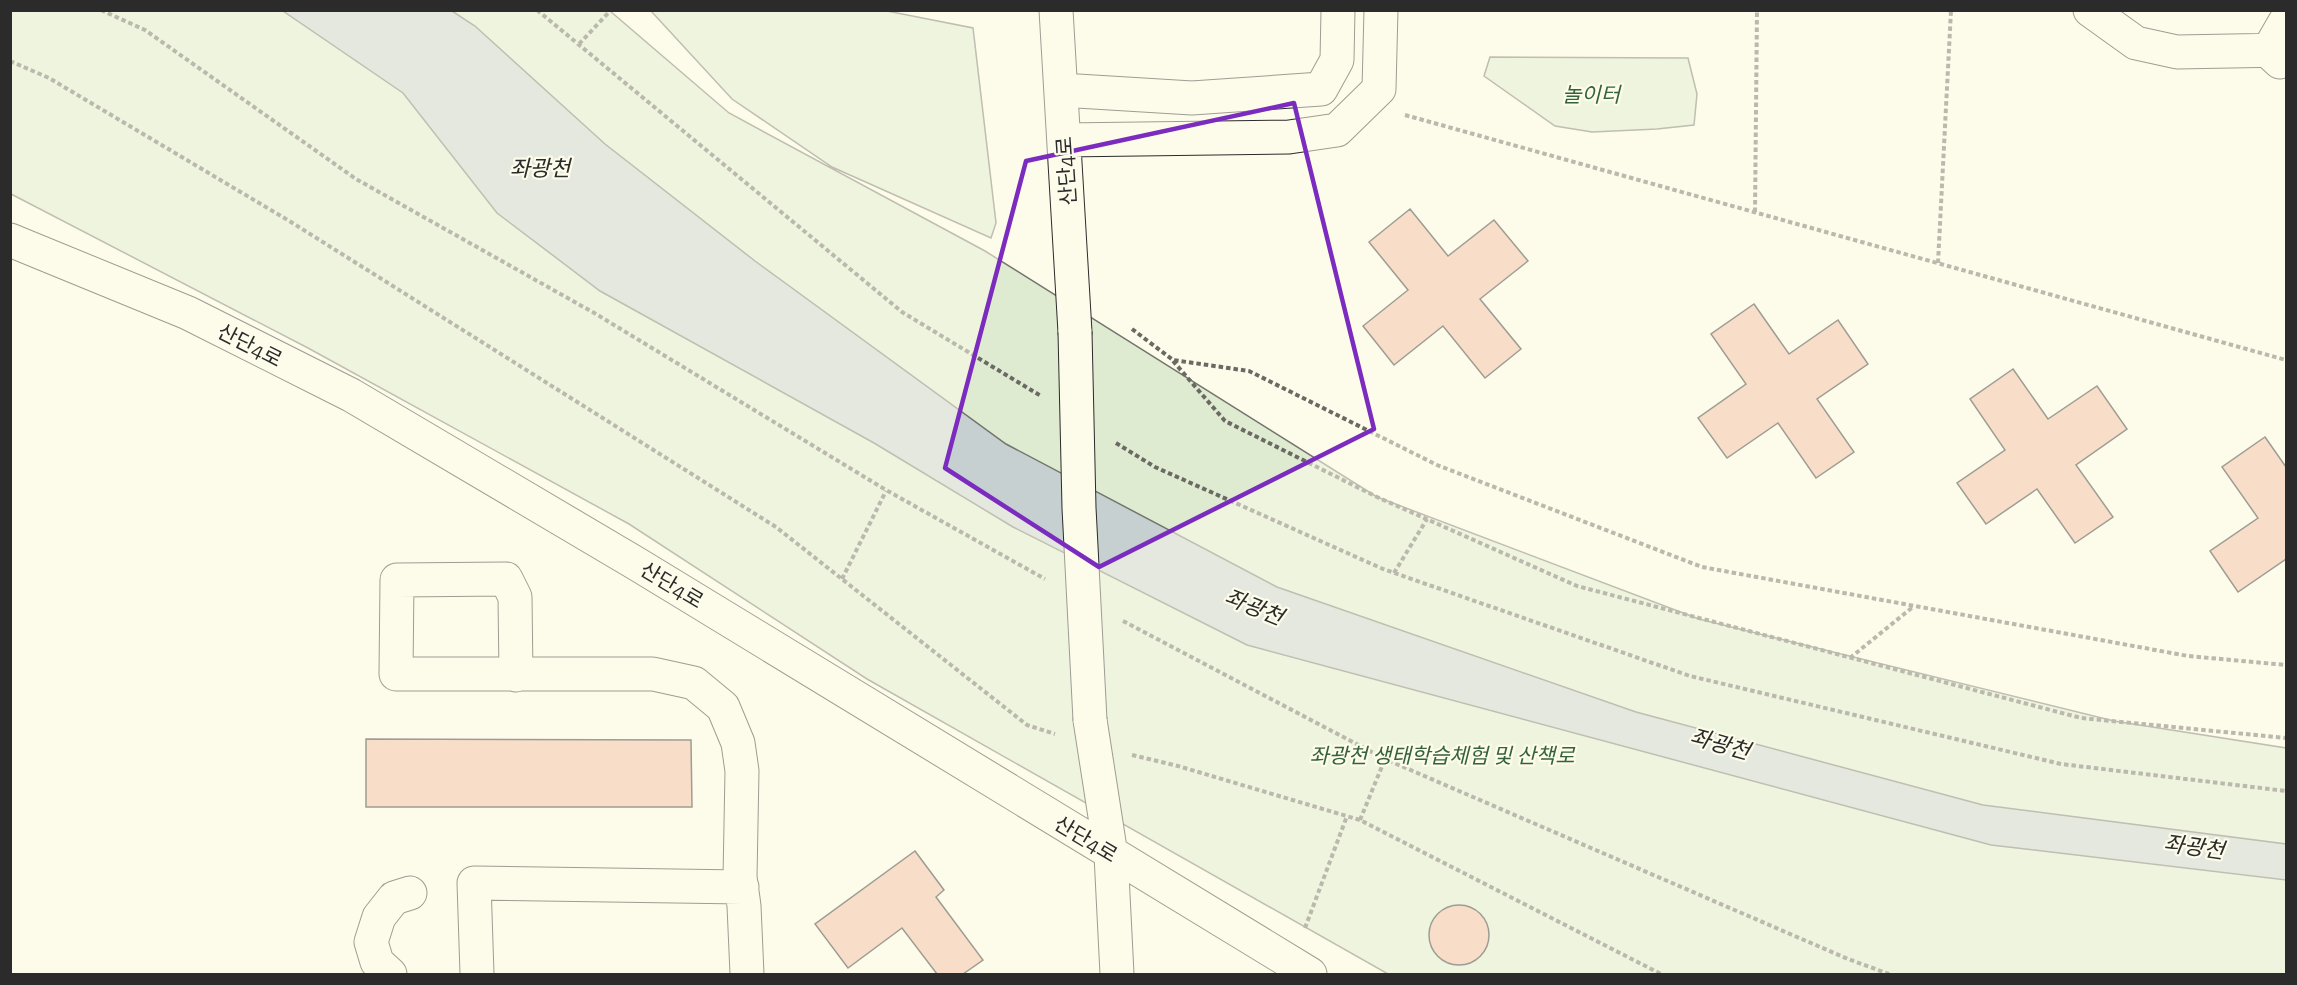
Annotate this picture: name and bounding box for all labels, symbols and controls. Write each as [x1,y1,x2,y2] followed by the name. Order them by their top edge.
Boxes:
[1562,82,1623,107] park label: 놀이터
[1051,136,1081,206] street label: 산단4로
[510,155,573,182] water label: 좌광천
[213,318,287,372] street label: 산단4로
[636,556,708,614] street label: 산단4로
[1221,583,1290,632] water label: 좌광천
[1687,723,1756,766] water label: 좌광천
[1309,743,1576,768] park label: 좌광천 생태학습체험 및 산책로
[1050,810,1122,868] street label: 산단4로
[2162,829,2229,865] water label: 좌광천

